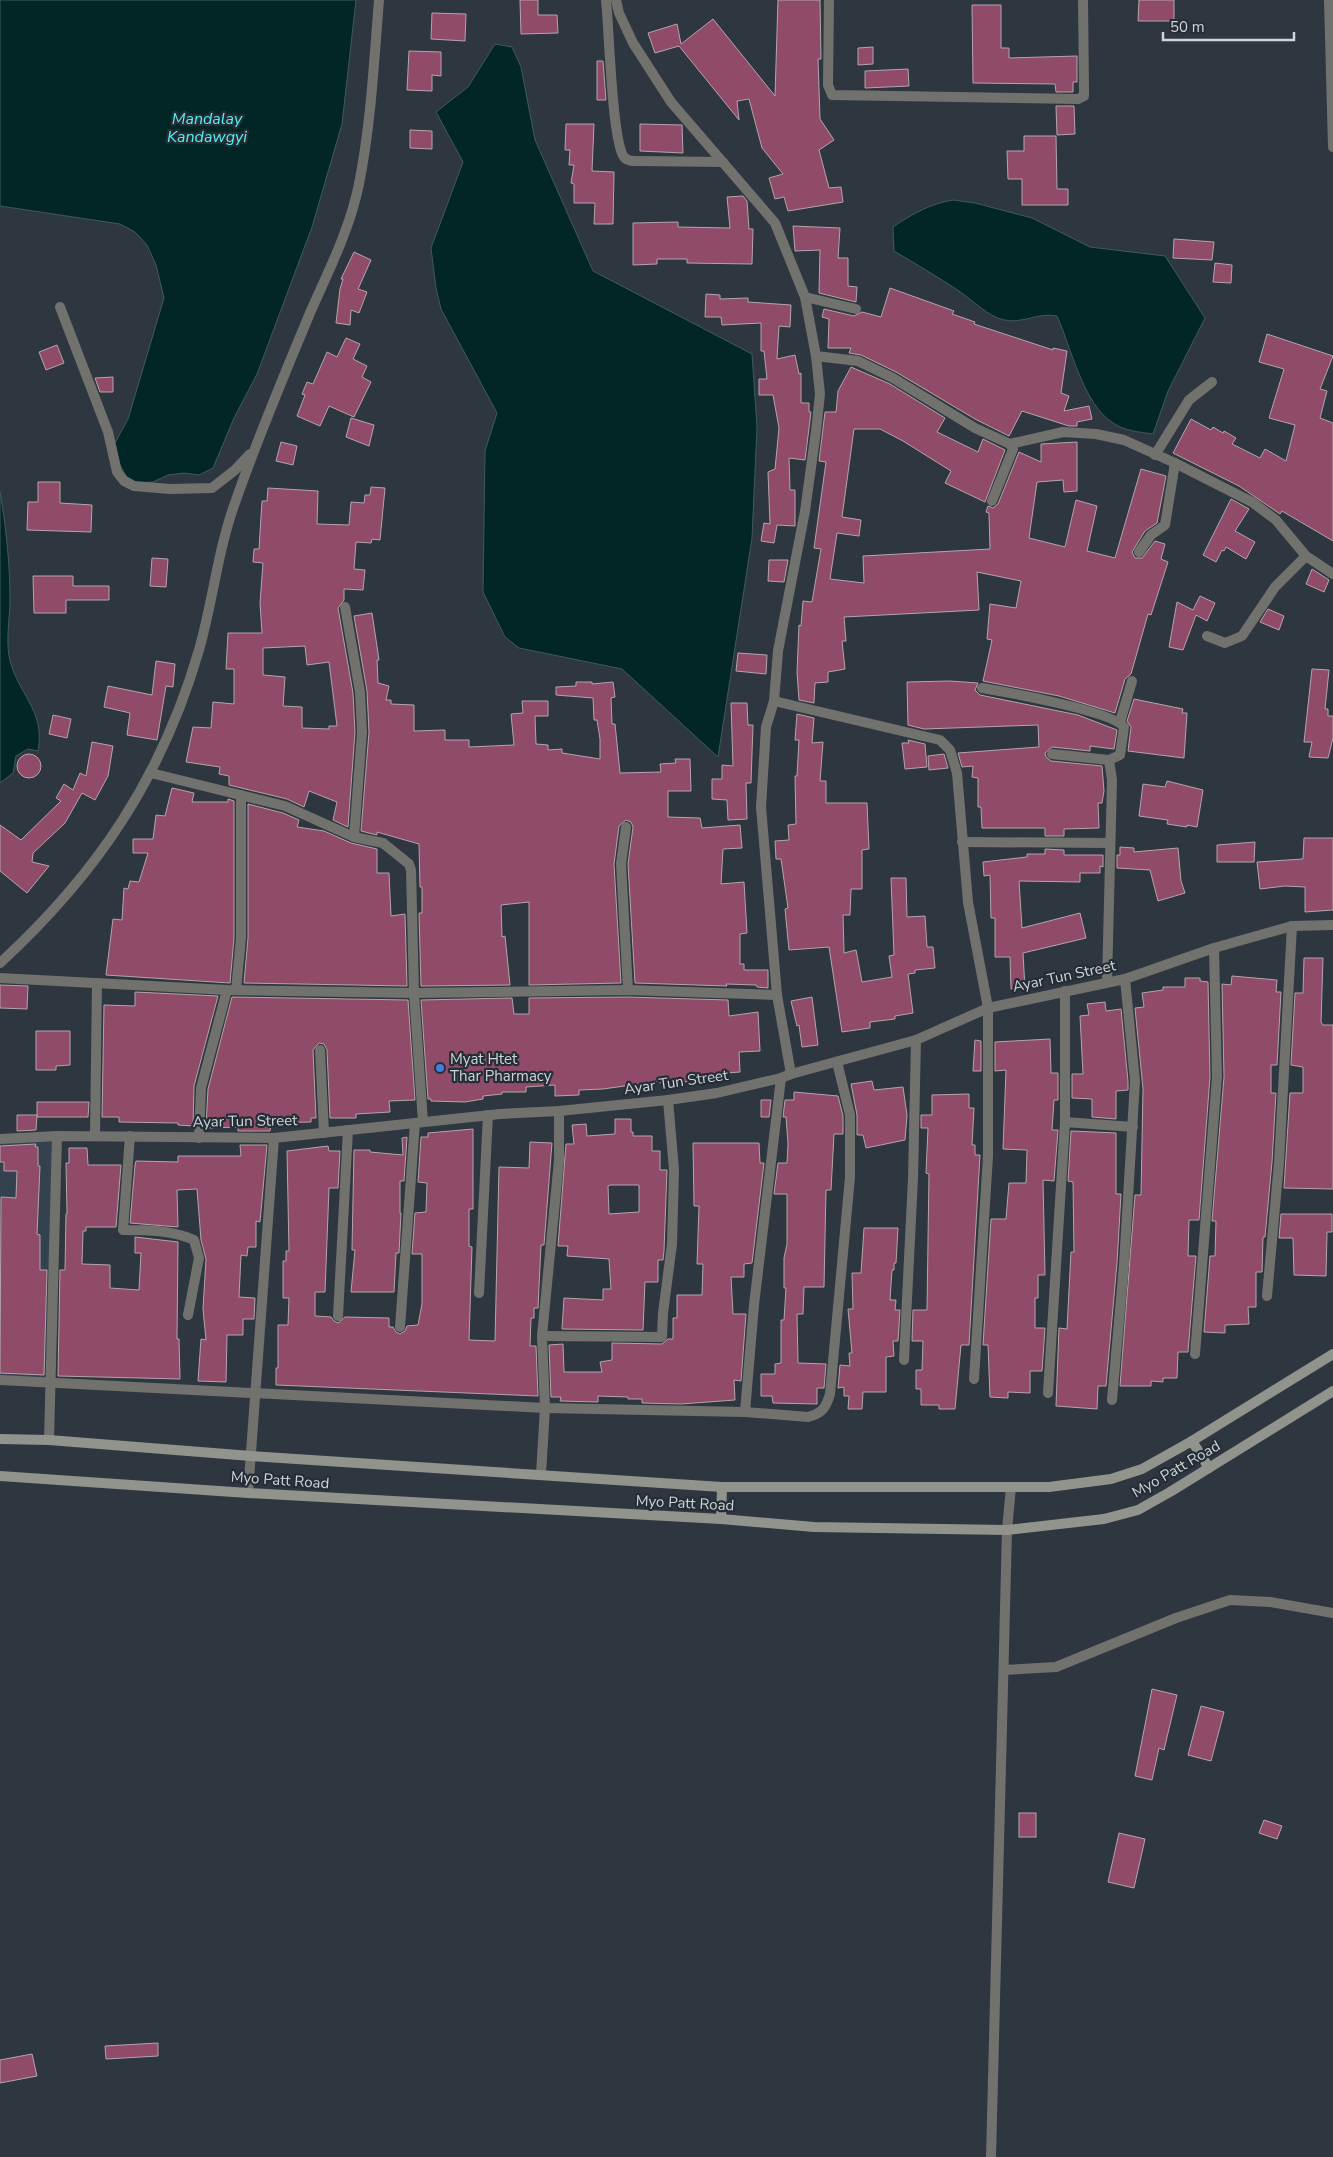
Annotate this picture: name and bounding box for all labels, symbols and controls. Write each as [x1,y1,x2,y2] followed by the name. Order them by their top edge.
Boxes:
[1163,10,1294,42] scale bar
[1170,17,1205,37] text: 50 m
[167,108,247,148] water label: Mandalay Kandawgyi
[1011,955,1118,997] street label: Ayar Tun Street
[450,1049,552,1086] place label: Myat Htet Thar Pharmacy
[434,1062,446,1074] marker: Myat Htet Thar Pharmacy
[623,1065,730,1099] street label: Ayar Tun Street
[192,1110,298,1132] street label: Ayar Tun Street
[1128,1436,1224,1502] street label: Myo Patt Road
[230,1467,330,1493] street label: Myo Patt Road
[635,1490,735,1516] street label: Myo Patt Road

